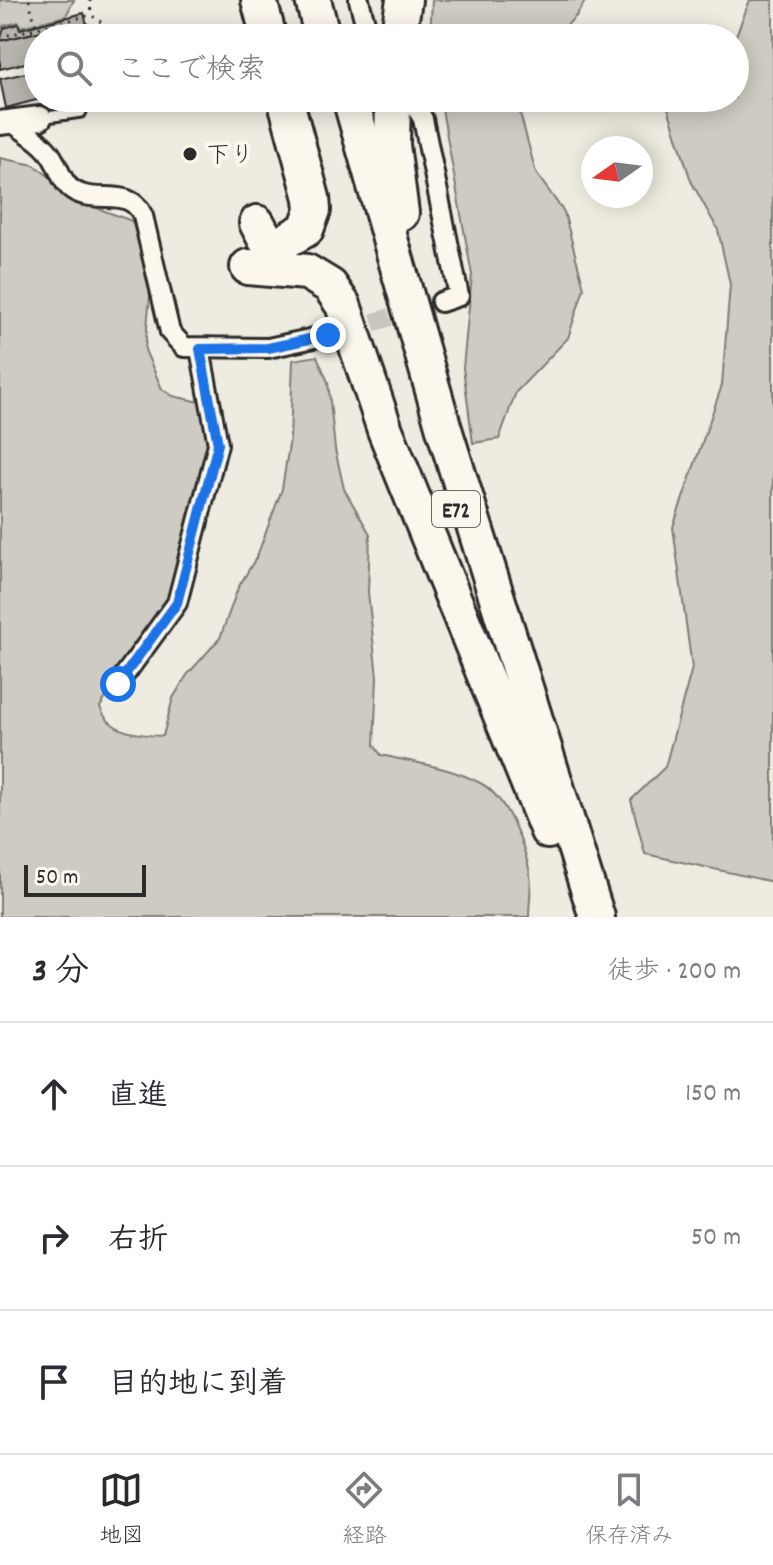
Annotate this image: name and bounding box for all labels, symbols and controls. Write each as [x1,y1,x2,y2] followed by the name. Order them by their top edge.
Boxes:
[24,24,749,112] search box
[52,46,96,90] icon: search
[116,51,266,94] text: ここで検索
[581,136,653,208] north arrow
[206,140,254,174] place label: 下り
[181,145,199,163] marker: 下り
[310,317,346,353] route end
[432,491,480,527] road number: E72
[100,666,136,702] route start
[24,861,146,897] scale bar
[36,863,78,894] text: 50 m
[32,949,89,998] text: 3 分
[608,954,741,991] text: 徒歩 · 200 m
[32,1072,76,1116] icon: ahead
[685,1076,741,1113] text: 150 m
[108,1077,168,1120] text: 直進
[32,1216,76,1260] icon: right
[691,1220,741,1257] text: 50 m
[108,1221,168,1264] text: 右折
[32,1360,76,1404] icon: arrive
[108,1365,288,1408] text: 目的地に到着
[99,1468,144,1553] tab: 地図
[342,1468,387,1553] tab: 経路
[585,1468,674,1553] tab: 保存済み

